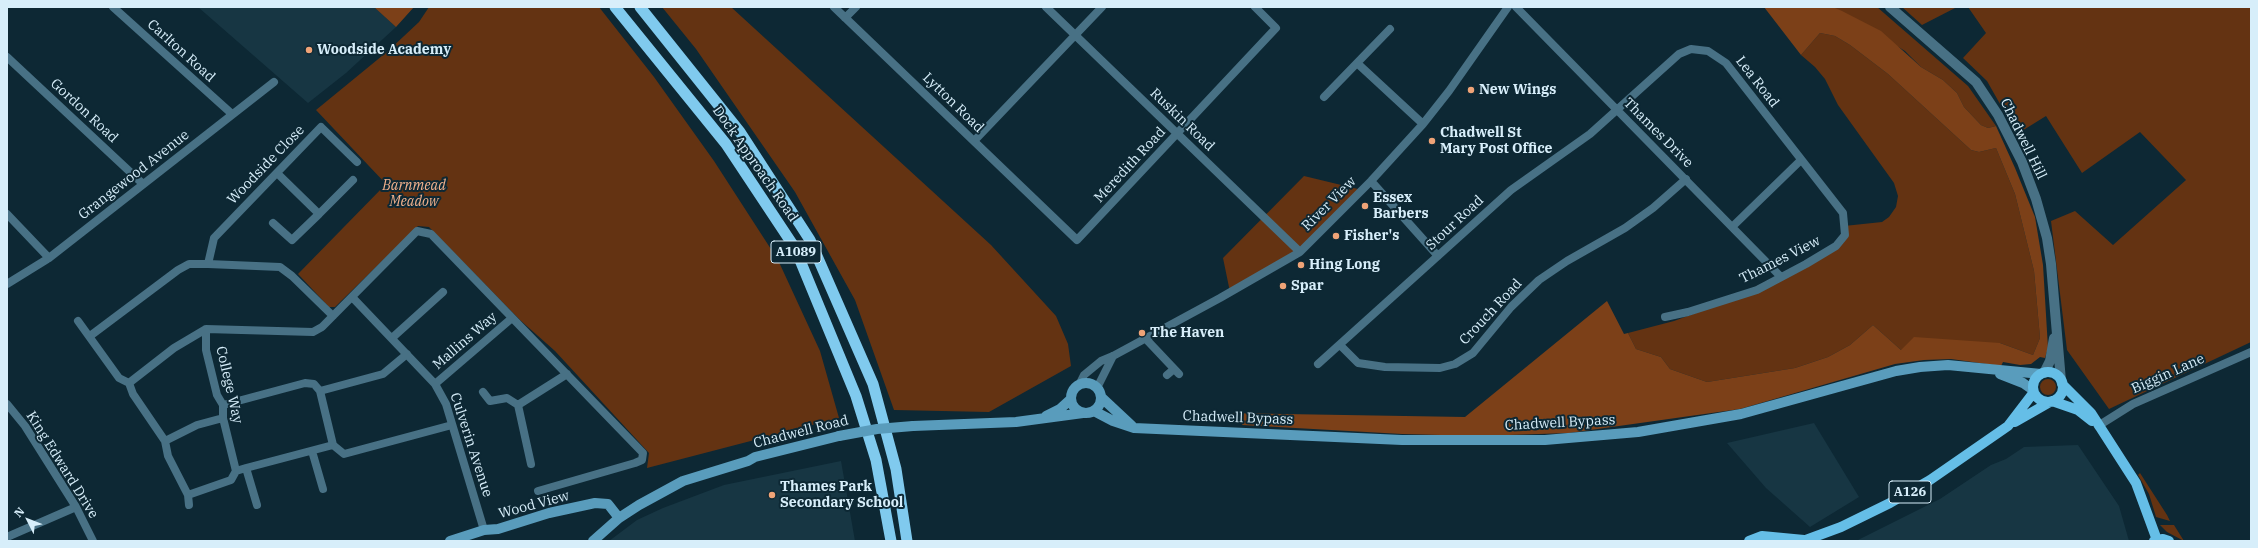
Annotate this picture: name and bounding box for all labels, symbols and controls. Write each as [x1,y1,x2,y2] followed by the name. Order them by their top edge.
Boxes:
[144,16,218,86] street label: Carlton Road
[317,42,451,58] place label: Woodside Academy
[304,45,314,55] marker: Woodside Academy
[1732,53,1782,111] street label: Lea Road
[919,70,987,136] street label: Lytton Road
[47,75,121,147] street label: Gordon Road
[1479,82,1556,98] place label: New Wings
[1146,85,1218,155] street label: Ruskin Road
[1466,85,1476,95] marker: New Wings
[1620,95,1696,171] street label: Thames Drive
[1996,96,2050,182] street label: Chadwell Hill
[709,103,801,225] street label: Dock Approach Road
[224,122,308,208] street label: Woodside Close
[1091,124,1169,206] street label: Meredith Road
[1440,125,1553,158] place label: Chadwell St Mary Post Office
[75,127,193,223] street label: Grangewood Avenue
[1427,136,1437,146] marker: Chadwell St Mary Post Office
[1298,173,1360,235] street label: River View
[382,178,446,210] park label: Barnmead Meadow
[1373,190,1429,222] place label: Essex Barbers
[1423,192,1487,254] street label: Stour Road
[1360,201,1370,211] marker: Essex Barbers
[1344,228,1399,244] place label: Fisher's
[1331,231,1341,241] marker: Fisher's
[1737,232,1823,288] street label: Thames View
[771,241,821,263] road number: A1089
[1309,257,1380,273] place label: Hing Long
[1296,260,1306,270] marker: Hing Long
[1456,275,1526,349] street label: Crouch Road
[1291,278,1324,294] place label: Spar
[1278,281,1288,291] marker: Spar
[430,309,500,373] street label: Mallins Way
[1150,325,1224,341] place label: The Haven
[1137,328,1147,338] marker: The Haven
[212,345,246,425] street label: College Way
[2129,350,2207,398] street label: Biggin Lane
[446,391,496,499] street label: Culverin Avenue
[22,408,102,522] street label: King Edward Drive
[1182,408,1294,428] street label: Chadwell Bypass
[752,412,850,452] street label: Chadwell Road
[1504,412,1616,434] street label: Chadwell Bypass
[780,479,903,512] place label: Thames Park Secondary School
[1889,481,1931,503] road number: A126
[497,487,571,523] street label: Wood View
[767,490,777,500] marker: Thames Park Secondary School
[8,500,48,540] north arrow
[11,504,27,520] text: N

